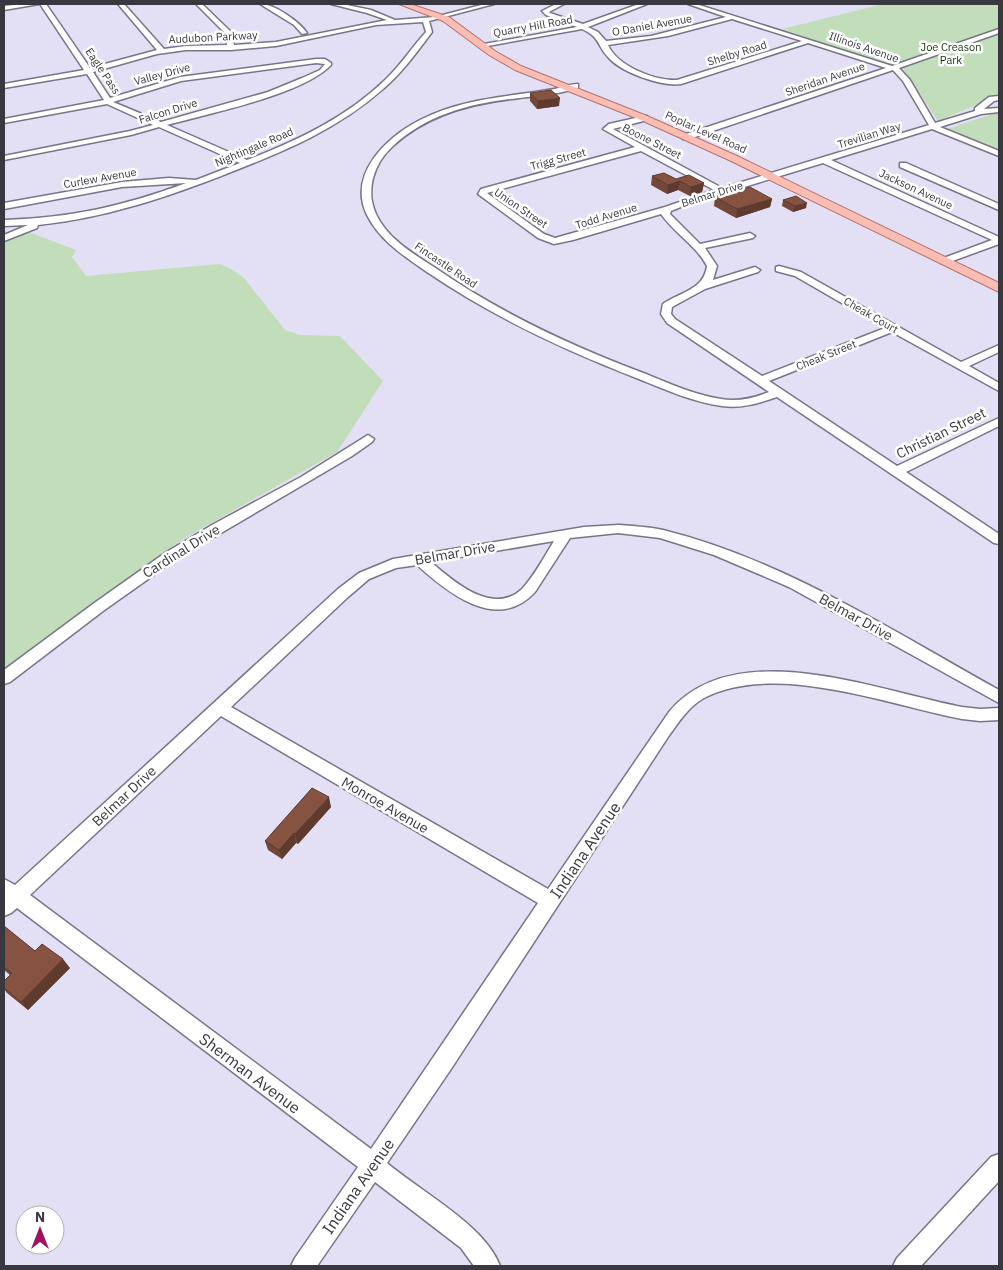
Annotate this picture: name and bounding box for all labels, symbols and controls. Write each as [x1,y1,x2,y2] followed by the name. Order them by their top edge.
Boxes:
[611,11,693,39] street label: O Daniel Avenue
[492,12,574,40] street label: Quarry Hill Road
[168,28,258,46] street label: Audubon Parkway
[827,29,901,65] street label: Illinois Avenue
[706,37,768,69] street label: Shelby Road
[921,40,981,67] park label: Joe Creason Park
[82,45,124,97] street label: Eagle Pass
[783,59,867,99] street label: Sheridan Avenue
[132,60,192,88] street label: Valley Drive
[137,95,199,127] street label: Falcon Drive
[663,108,749,156] street label: Poplar Level Road
[836,119,903,151] street label: Trevilian Way
[620,120,684,162] street label: Boone Street
[213,124,295,170] street label: Nightingale Road
[529,145,587,173] street label: Trigg Street
[62,165,138,191] street label: Curlew Avenue
[877,166,955,212] street label: Jackson Avenue
[679,178,745,210] street label: Belmar Drive
[492,185,551,231] street label: Union Street
[573,200,639,232] street label: Todd Avenue
[412,239,480,291] street label: Fincastle Road
[841,294,901,336] street label: Cheak Court
[794,337,858,373] street label: Cheak Street
[893,403,989,462] street label: Christian Street
[139,520,223,582] street label: Cardinal Drive
[413,537,497,569] street label: Belmar Drive
[816,589,896,645] street label: Belmar Drive
[88,761,160,830] street label: Belmar Drive
[338,773,432,837] street label: Monroe Avenue
[545,798,625,902] street label: Indiana Avenue
[195,1028,305,1118] street label: Sherman Avenue
[318,1134,398,1238] street label: Indiana Avenue
[15,1205,65,1255] north arrow
[35,1208,45,1226] text: N

